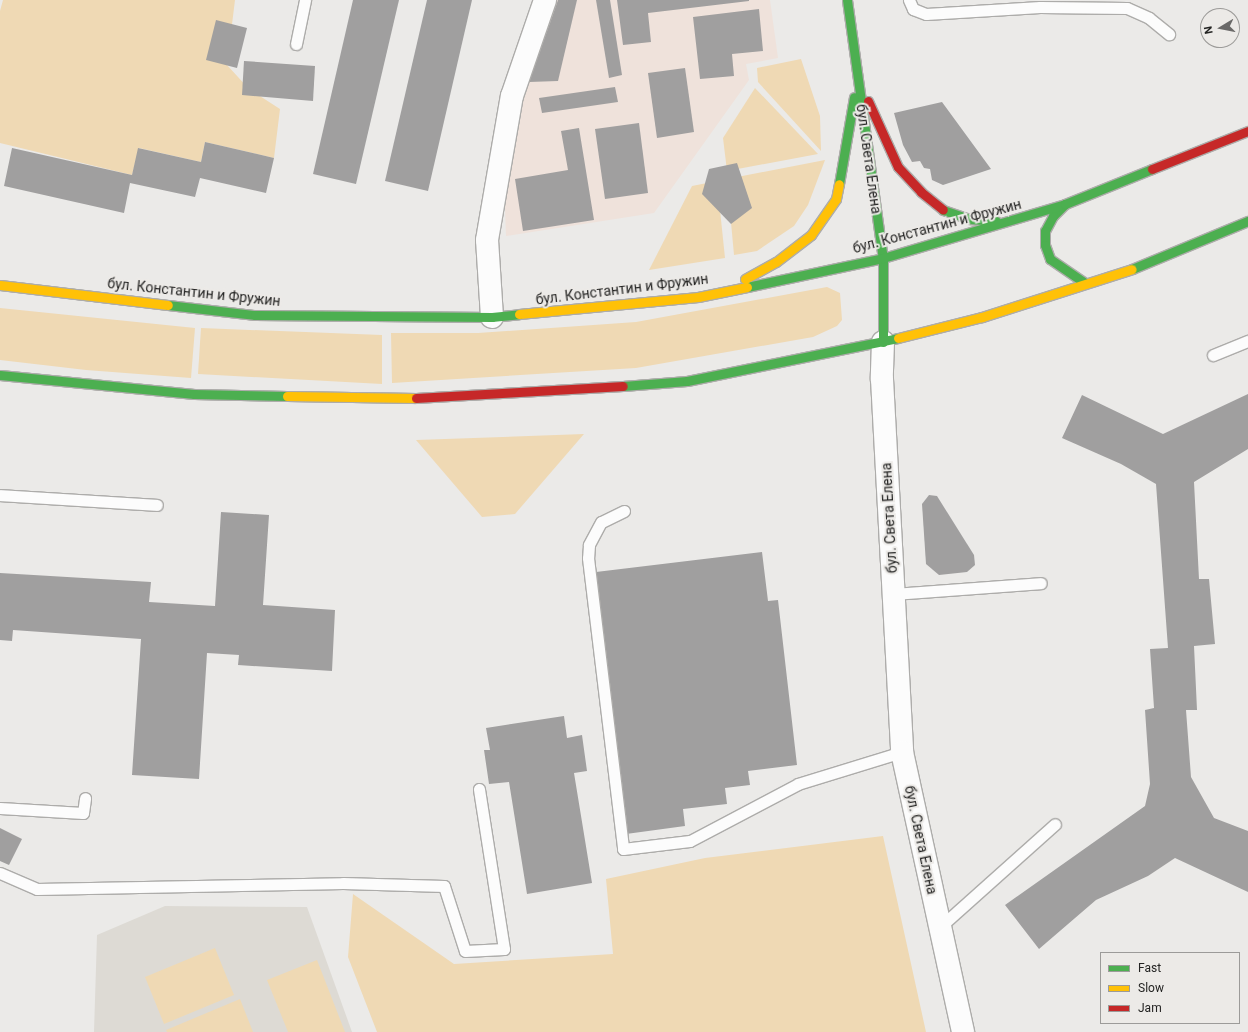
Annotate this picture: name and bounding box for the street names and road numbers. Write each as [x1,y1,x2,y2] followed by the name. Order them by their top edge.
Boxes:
[853,103,885,215] street label: бул. Света Елена
[851,195,1023,257] street label: бул. Константин и Фружин
[535,270,709,308] street label: бул. Константин и Фружин
[107,275,281,309] street label: бул. Константин и Фружин
[878,462,900,574] street label: бул. Света Елена
[901,784,941,896] street label: бул. Света Елена

